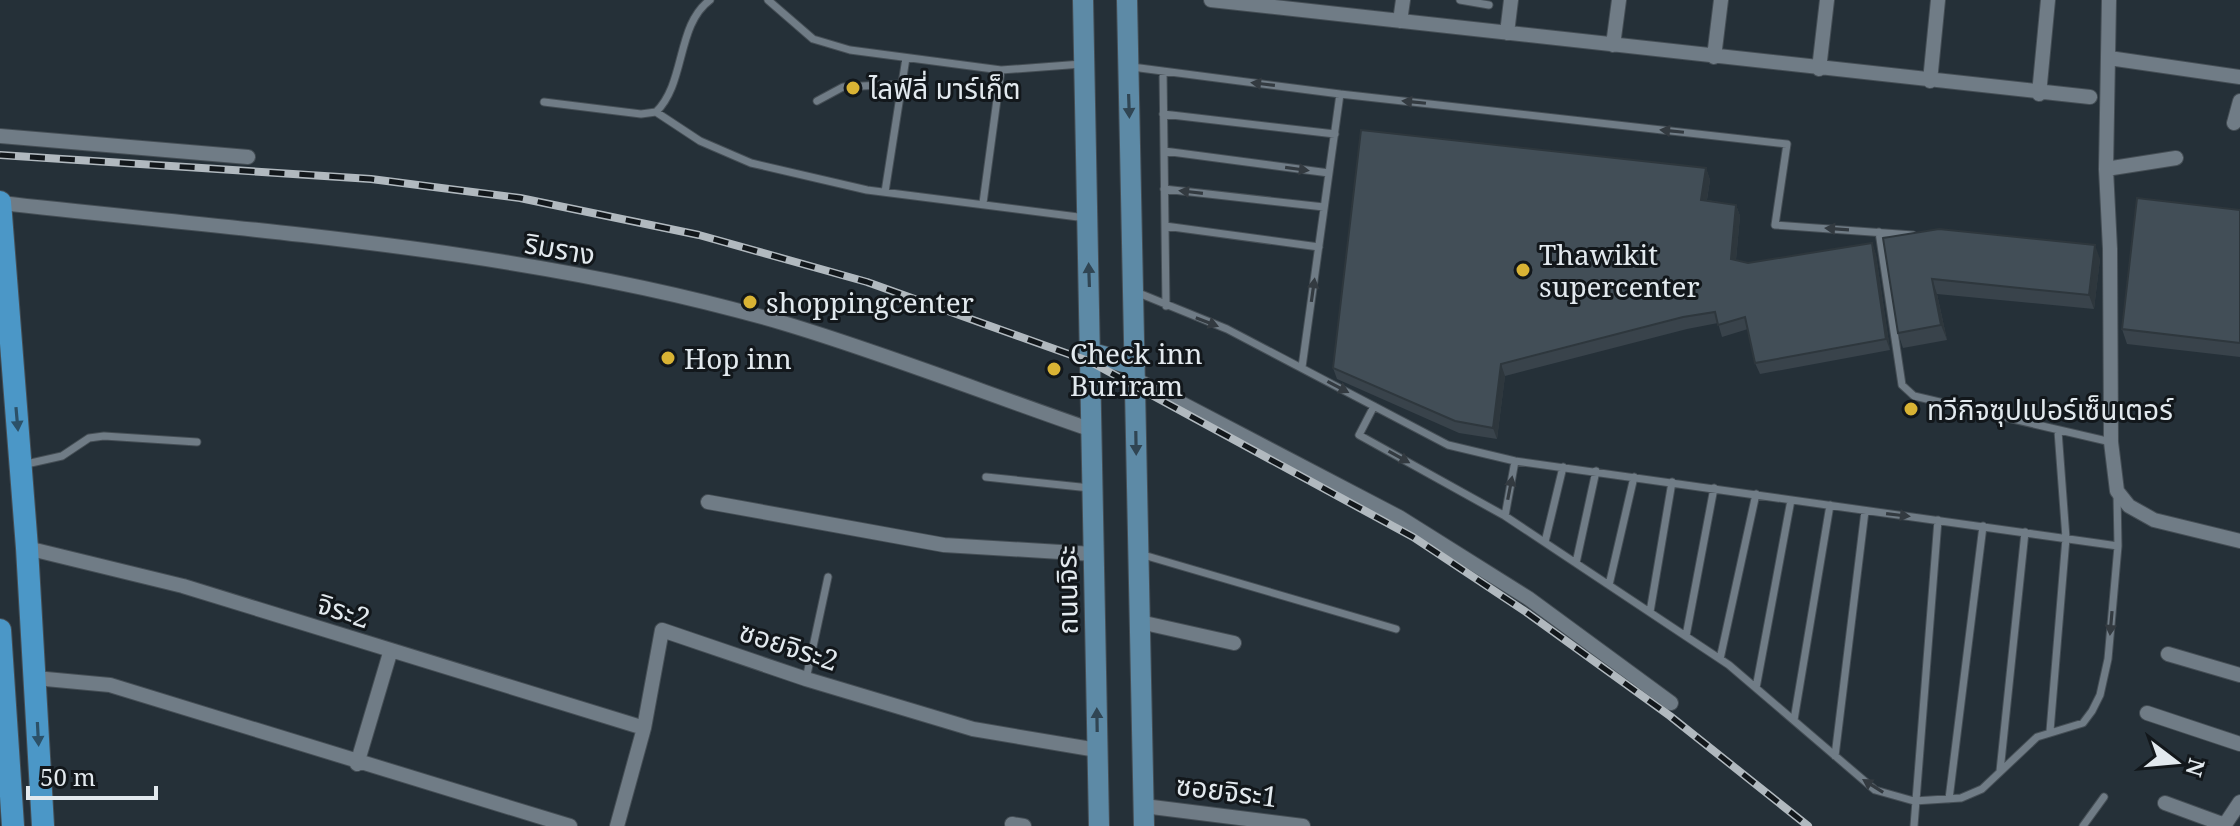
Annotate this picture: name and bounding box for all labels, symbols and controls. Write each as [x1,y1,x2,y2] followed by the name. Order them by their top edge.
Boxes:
[868,69,1021,107] place label: ไลฟ์ลี่ มาร์เก็ต
[1250,77,1275,90] one-way arrow
[844,79,862,97] marker: ไลฟ์ลี่ มาร์เก็ต
[1123,94,1136,119] one-way arrow
[1401,96,1426,109] one-way arrow
[1659,124,1684,137] one-way arrow
[1284,163,1309,176] one-way arrow
[1178,185,1203,198] one-way arrow
[1824,222,1849,235] one-way arrow
[522,223,598,273] street label: ริมราง
[1539,235,1700,305] place label: Thawikit supercenter
[1514,261,1532,279] marker: Thawikit supercenter
[1083,262,1096,287] one-way arrow
[1307,277,1320,302] one-way arrow
[766,283,974,321] place label: shoppingcenter
[741,293,759,311] marker: shoppingcenter
[1195,316,1219,329] one-way arrow
[1070,334,1202,404] place label: Check inn Buriram
[684,339,792,377] place label: Hop inn
[659,349,677,367] marker: Hop inn
[1045,360,1063,378] marker: Check inn Buriram
[1327,379,1349,393] one-way arrow
[1927,390,2174,428] place label: ทวีกิจซุปเปอร์เซ็นเตอร์
[1902,400,1920,418] marker: ทวีกิจซุปเปอร์เซ็นเตอร์
[11,407,24,432] one-way arrow
[1129,431,1142,456] one-way arrow
[1388,450,1410,464] one-way arrow
[1504,476,1517,501] one-way arrow
[1886,509,1911,522] one-way arrow
[1046,545,1086,635] street label: ถนนจิระ
[313,584,375,636] street label: จิระ2
[735,611,843,679] street label: ซอยจิระ2
[2104,611,2117,636] one-way arrow
[1090,707,1103,732] one-way arrow
[31,722,44,747] one-way arrow
[2136,722,2216,802] north arrow
[28,750,156,800] scale bar
[2179,755,2213,780] text: N
[40,760,96,793] text: 50 m
[1174,765,1280,815] street label: ซอยจิระ1
[1861,779,1884,794] one-way arrow

